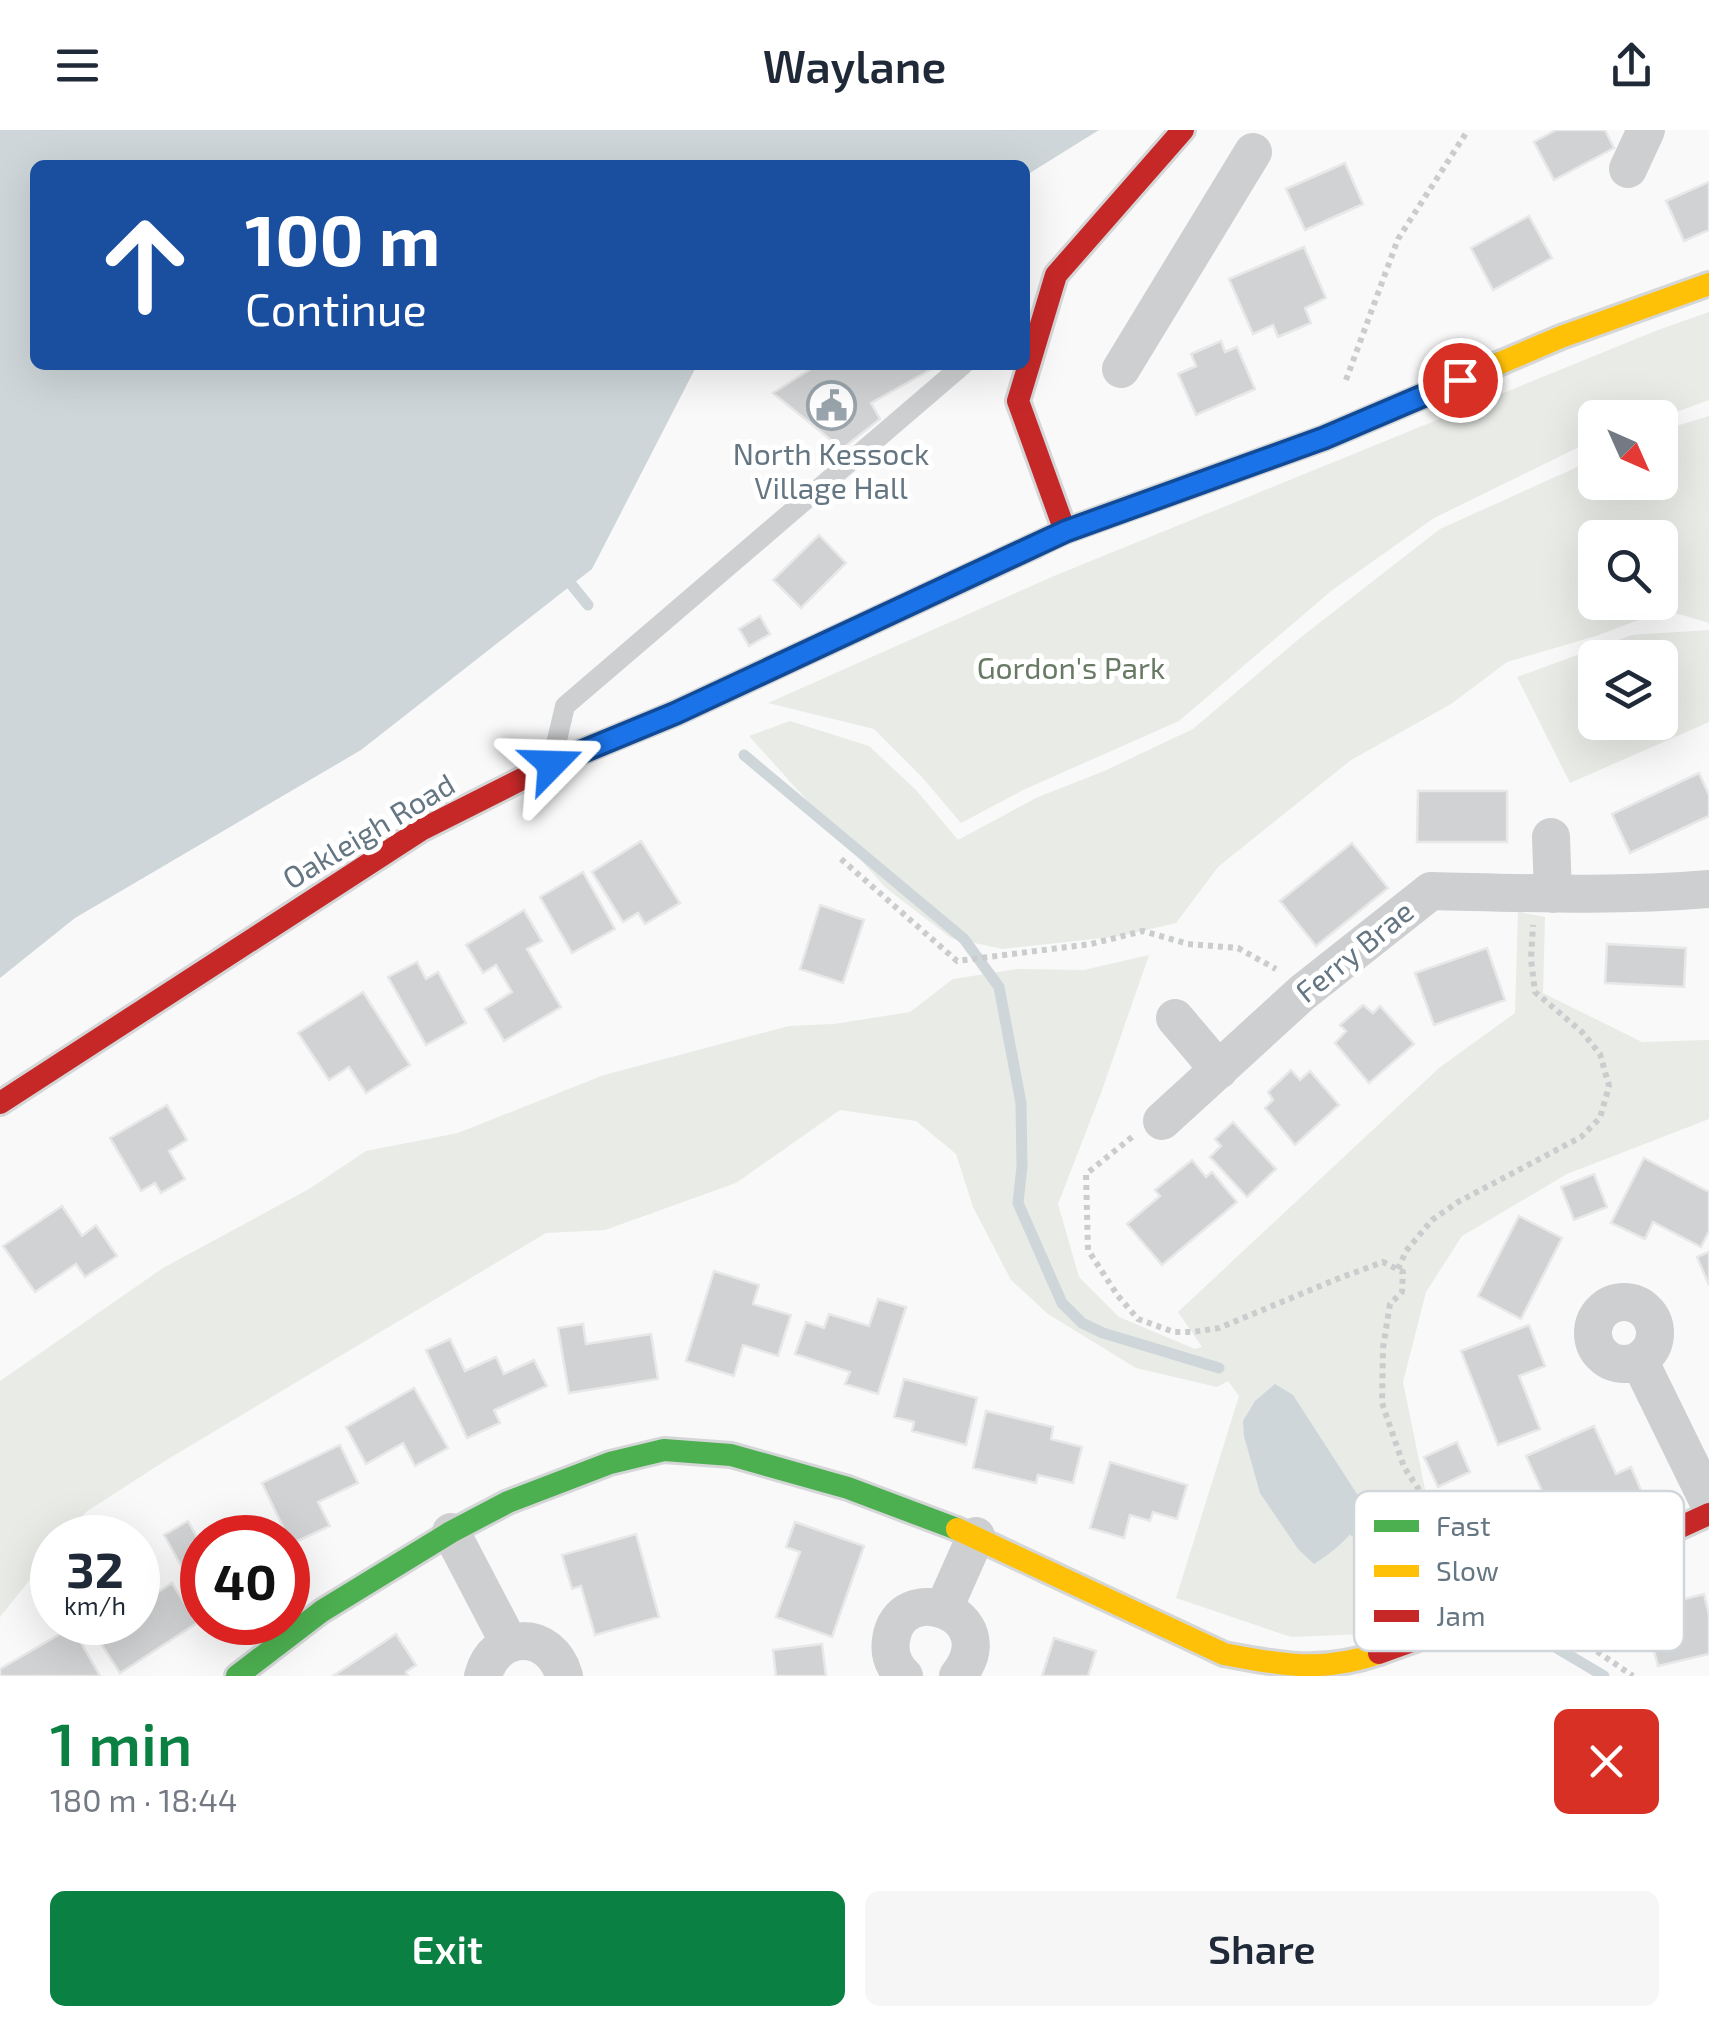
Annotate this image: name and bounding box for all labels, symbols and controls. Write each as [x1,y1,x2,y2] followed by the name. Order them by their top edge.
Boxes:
[50,38,105,93] icon: menu
[763,38,946,92] text: Waylane
[1604,38,1659,93] icon: share
[245,196,440,280] text: 100 m
[80,200,210,330] icon: ahead
[245,281,427,335] text: Continue
[1418,338,1503,423] pin
[1433,353,1488,408] icon: arrive
[805,380,857,432] public building icon: North Kessock Village Hall
[1578,400,1678,500] north arrow
[1578,400,1678,740] map controls
[733,435,929,505] place label: North Kessock Village Hall
[1578,520,1678,620] button: search
[1578,640,1678,740] button: layers
[977,649,1165,685] park label: Gordon's Park
[500,712,604,816] position arrow
[275,765,460,896] street label: Oakleigh Road
[1288,892,1420,1009] street label: Ferry Brae
[1354,1491,1684,1651] legend
[1436,1508,1491,1542] text: Fast
[180,1515,310,1645] speed limit sign: 40
[66,1538,124,1598] text: 32
[1436,1553,1499,1587] text: Slow
[64,1590,126,1620] text: km/h
[1436,1598,1485,1632] text: Jam
[50,1706,192,1778] text: 1 min
[1554,1709,1659,1814] button: close
[50,1780,238,1818] text: 180 m · 18:44
[50,1891,845,2006] button: Exit
[865,1891,1659,2006] button: Share

